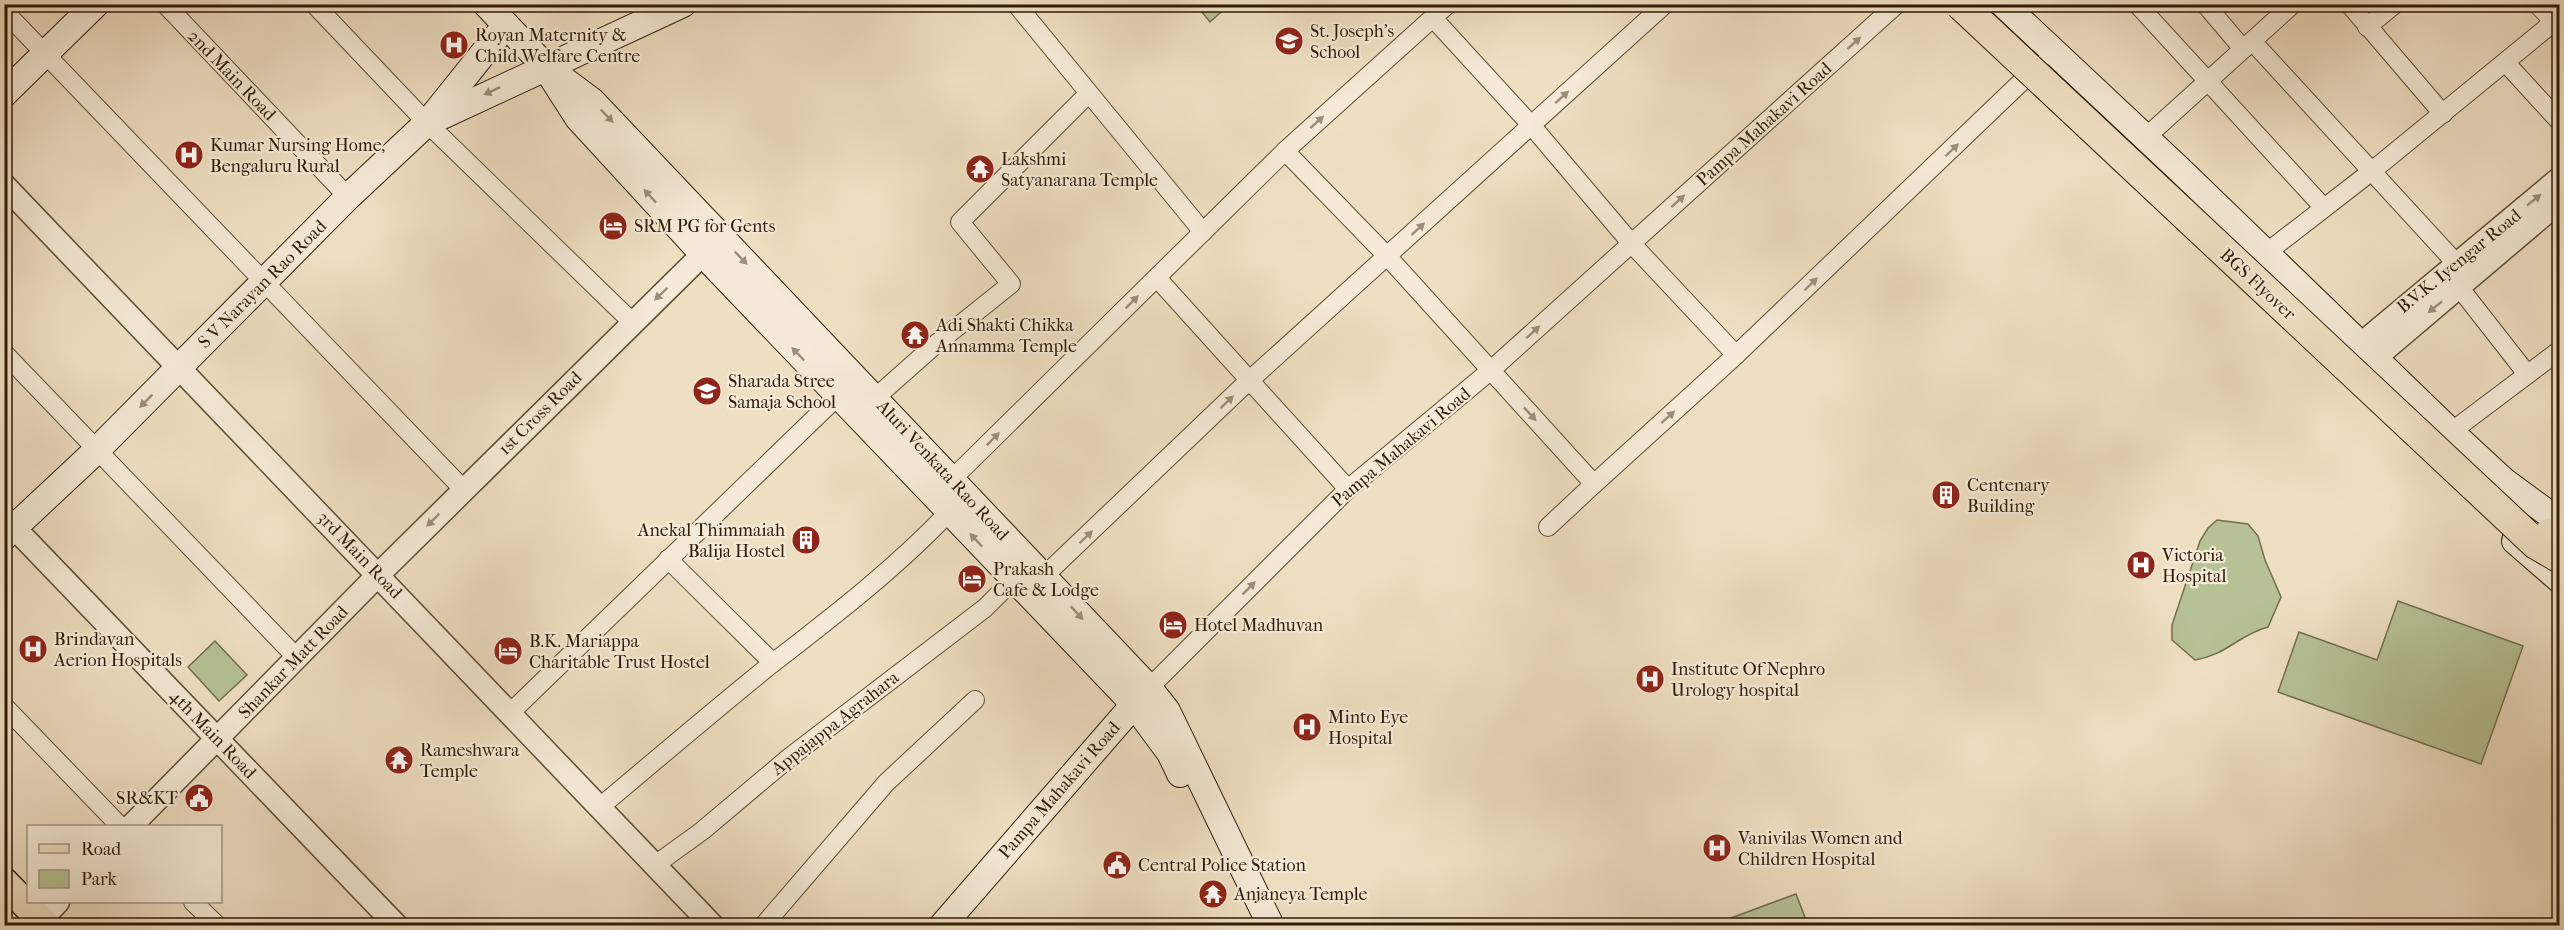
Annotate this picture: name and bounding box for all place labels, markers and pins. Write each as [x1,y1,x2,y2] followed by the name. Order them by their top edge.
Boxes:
[1310,21,1394,63] place label: St. Joseph's School
[475,25,640,67] place label: Royan Maternity & Child Welfare Centre
[1273,25,1305,57] school or university icon: St. Joseph's School
[438,29,470,61] hospital icon: Royan Maternity & Child Welfare Centre
[210,135,386,177] place label: Kumar Nursing Home, Bengaluru Rural
[173,139,205,171] hospital icon: Kumar Nursing Home, Bengaluru Rural
[1001,149,1158,191] place label: Lakshmi Satyanarana Temple
[964,153,996,185] temple icon: Lakshmi Satyanarana Temple
[597,210,629,242] hotel icon: SRM PG for Gents
[634,216,776,237] place label: SRM PG for Gents
[935,315,1077,357] place label: Adi Shakti Chikka Annamma Temple
[899,319,931,351] temple icon: Adi Shakti Chikka Annamma Temple
[728,371,836,413] place label: Sharada Stree Samaja School
[691,375,723,407] school or university icon: Sharada Stree Samaja School
[1967,475,2051,517] place label: Centenary Building
[1930,479,1962,511] building icon: Centenary Building
[637,520,785,562] place label: Anekal Thimmaiah Balija Hostel
[790,524,822,556] building icon: Anekal Thimmaiah Balija Hostel
[2161,545,2226,587] place label: Victoria Hospital
[2125,549,2157,581] hospital icon: Victoria Hospital
[993,559,1099,601] place label: Prakash Cafe & Lodge
[956,563,988,595] hotel icon: Prakash Cafe & Lodge
[1157,609,1189,641] hotel icon: Hotel Madhuvan
[1194,615,1324,636] place label: Hotel Madhuvan
[53,629,182,671] place label: Brindavan Aerion Hospitals
[529,631,710,673] place label: B.K. Mariappa Charitable Trust Hostel
[17,633,49,665] hospital icon: Brindavan Aerion Hospitals
[492,635,524,667] hotel icon: B.K. Mariappa Charitable Trust Hostel
[1671,659,1825,701] place label: Institute Of Nephro Urology hospital
[1634,663,1666,695] hospital icon: Institute Of Nephro Urology hospital
[1328,707,1408,749] place label: Minto Eye Hospital
[1291,711,1323,743] hospital icon: Minto Eye Hospital
[420,740,520,782] place label: Rameshwara Temple
[383,744,415,776] temple icon: Rameshwara Temple
[183,782,215,814] public building icon: SR&KT
[116,788,179,809] place label: SR&KT
[1737,828,1903,870] place label: Vanivilas Women and Children Hospital
[1701,832,1733,864] hospital icon: Vanivilas Women and Children Hospital
[1101,849,1133,881] public building icon: Central Police Station
[1138,855,1307,876] place label: Central Police Station
[1197,878,1229,910] temple icon: Anjaneya Temple
[1233,884,1367,905] place label: Anjaneya Temple

